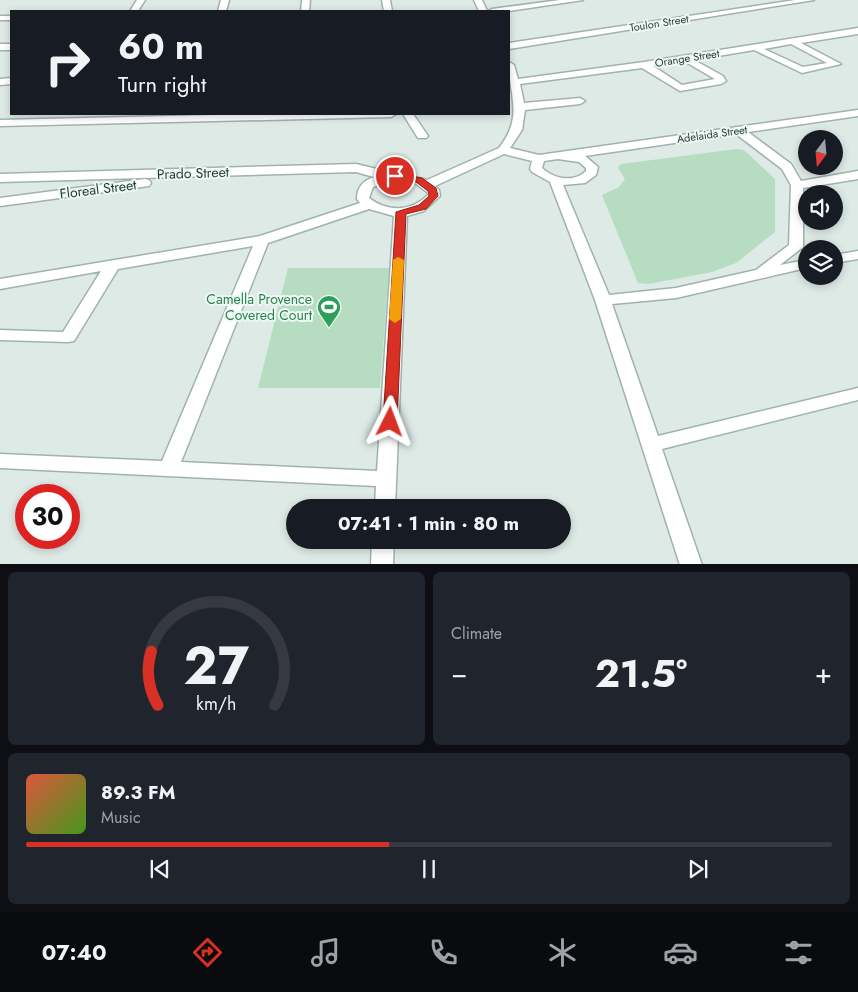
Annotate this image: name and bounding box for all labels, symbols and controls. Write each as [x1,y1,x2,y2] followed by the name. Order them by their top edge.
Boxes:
[628,10,690,36] street label: Toulon Street
[118,22,204,72] text: 60 m
[35,30,100,95] icon: right
[654,45,721,71] street label: Orange Street
[118,68,206,100] text: Turn right
[676,121,749,147] street label: Adelaida Street
[798,130,842,175] north arrow
[798,130,843,285] map controls
[374,155,416,197] pin
[157,162,230,184] street label: Prado Street
[381,162,409,190] icon: arrive
[58,174,138,204] street label: Floreal Street
[798,185,843,230] button: sound
[798,240,843,285] button: layers
[206,289,313,325] place label: Camella Provence Covered Court
[316,294,342,328] sports icon: Camella Provence Covered Court
[363,395,415,447] position arrow
[15,484,80,549] speed limit sign: 30
[338,510,519,537] text: 07:41 · 1 min · 80 m
[451,622,502,645] text: Climate
[184,628,250,704] text: 27
[595,646,687,701] text: 21.5°
[451,653,468,694] text: −
[815,653,832,694] text: +
[196,691,237,717] text: km/h
[101,779,175,806] text: 89.3 FM
[101,806,141,829] text: Music
[146,855,174,883] icon: previous
[415,855,443,883] icon: pause
[684,855,712,883] icon: next
[190,935,225,970] icon: directions
[308,935,343,970] icon: music
[426,935,461,970] icon: phone
[545,935,580,970] icon: climate
[663,935,698,970] icon: car
[781,935,816,970] icon: filters
[42,936,106,968] text: 07:40

